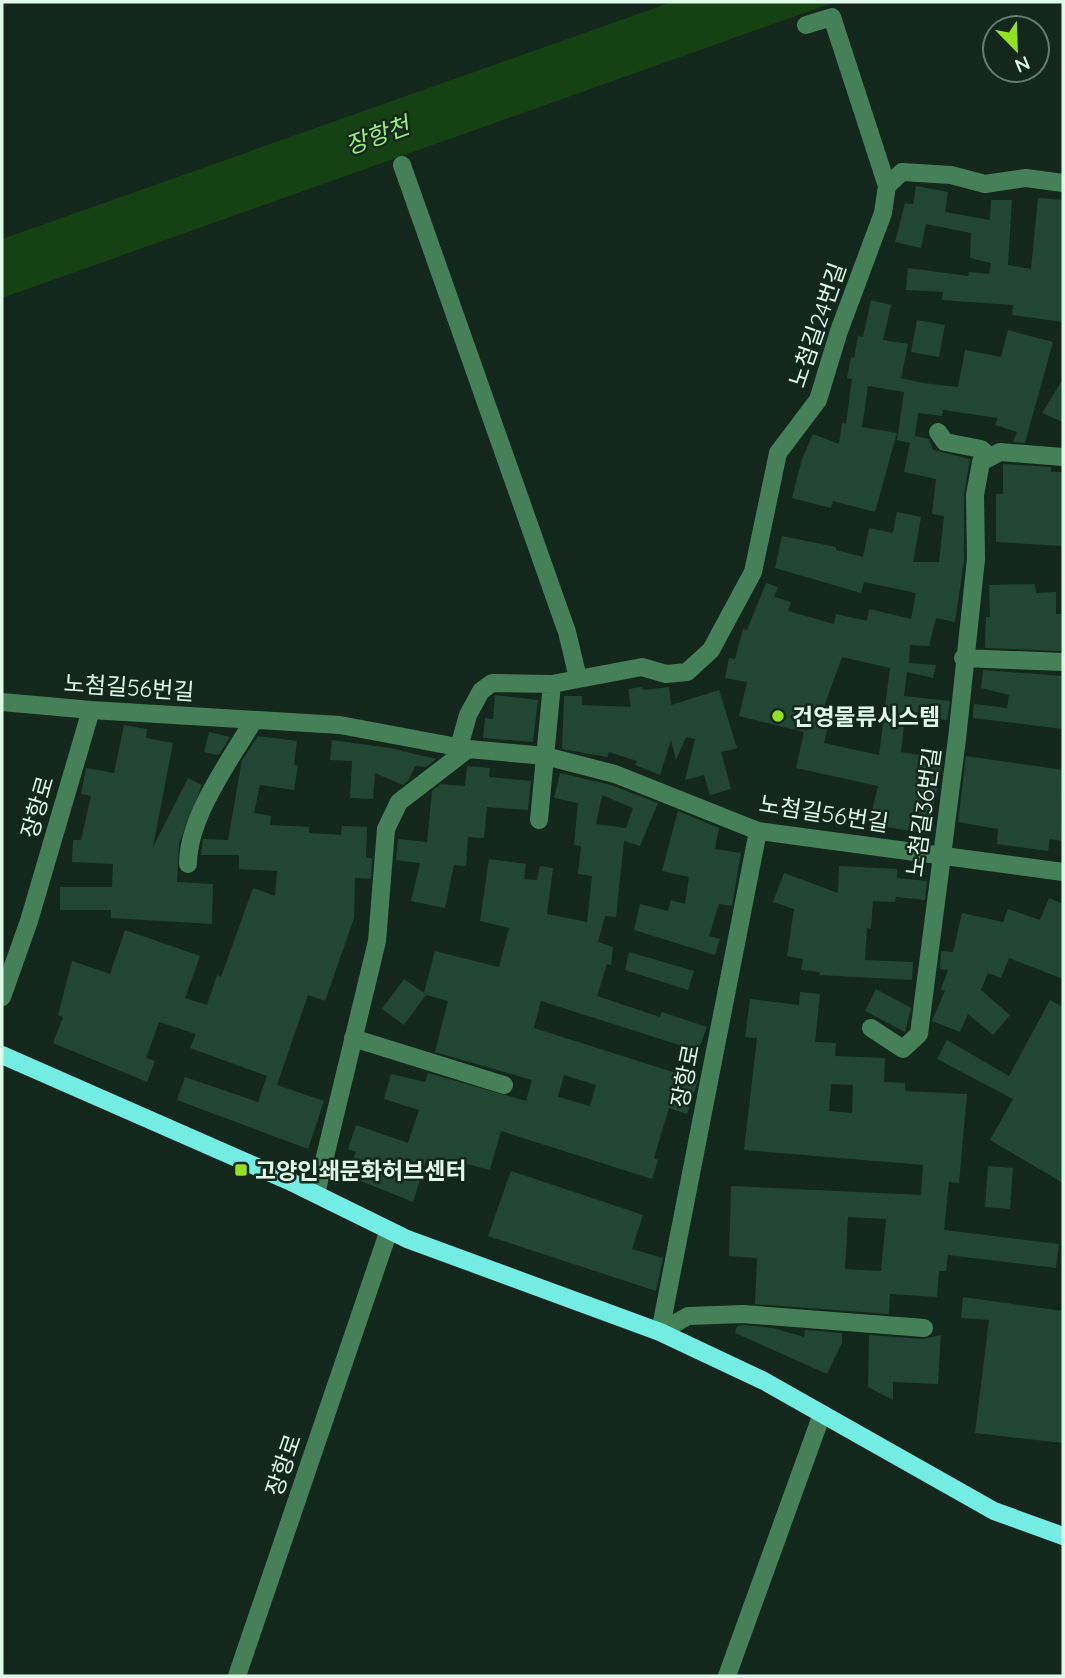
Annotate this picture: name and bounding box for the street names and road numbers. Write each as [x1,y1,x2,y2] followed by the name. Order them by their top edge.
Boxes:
[782,259,852,391] street label: 노첨길24번길
[63,668,195,706] street label: 노첨길56번길
[900,745,946,879] street label: 노첨길36번길
[14,772,60,842] street label: 장항로
[757,788,891,838] street label: 노첨길56번길
[665,1042,705,1110] street label: 장항로
[259,1430,307,1500] street label: 장항로

